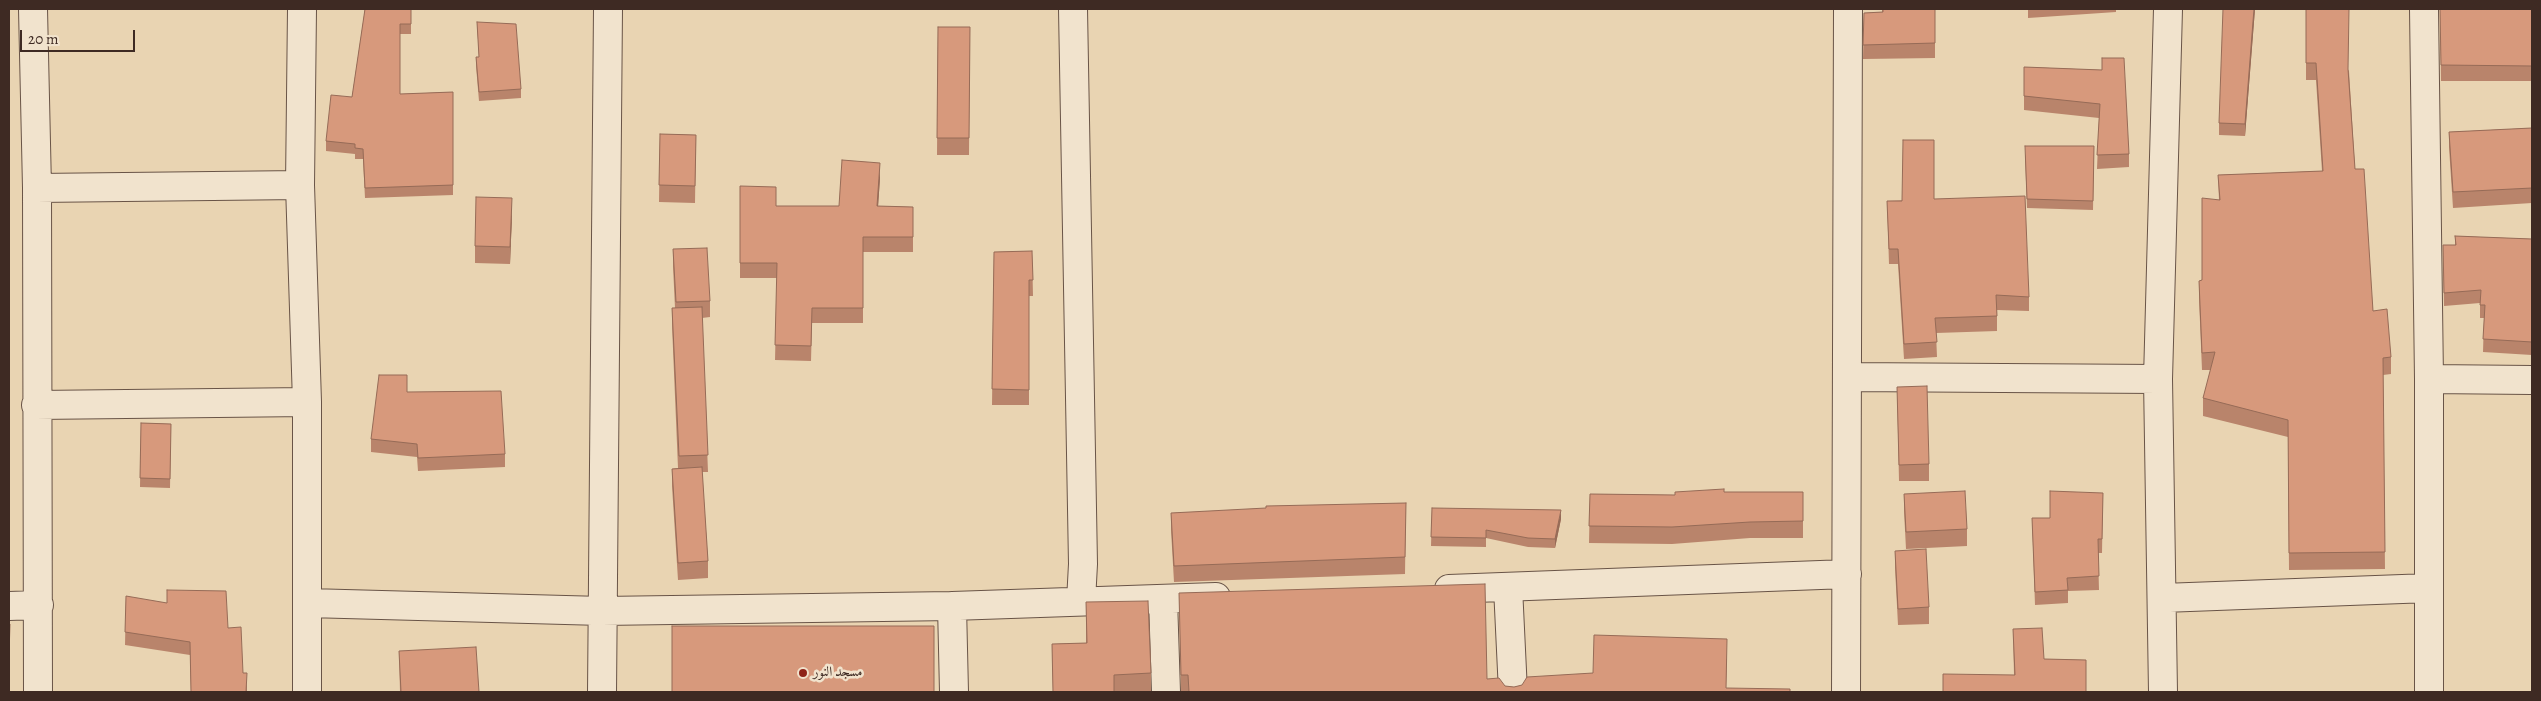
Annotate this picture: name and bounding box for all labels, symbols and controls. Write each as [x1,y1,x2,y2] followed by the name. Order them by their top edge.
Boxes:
[22,20,138,52] scale bar
[28,29,59,49] text: 20 m
[813,665,863,681] place label: مسجد النور
[797,667,809,679] marker: مسجد النور

